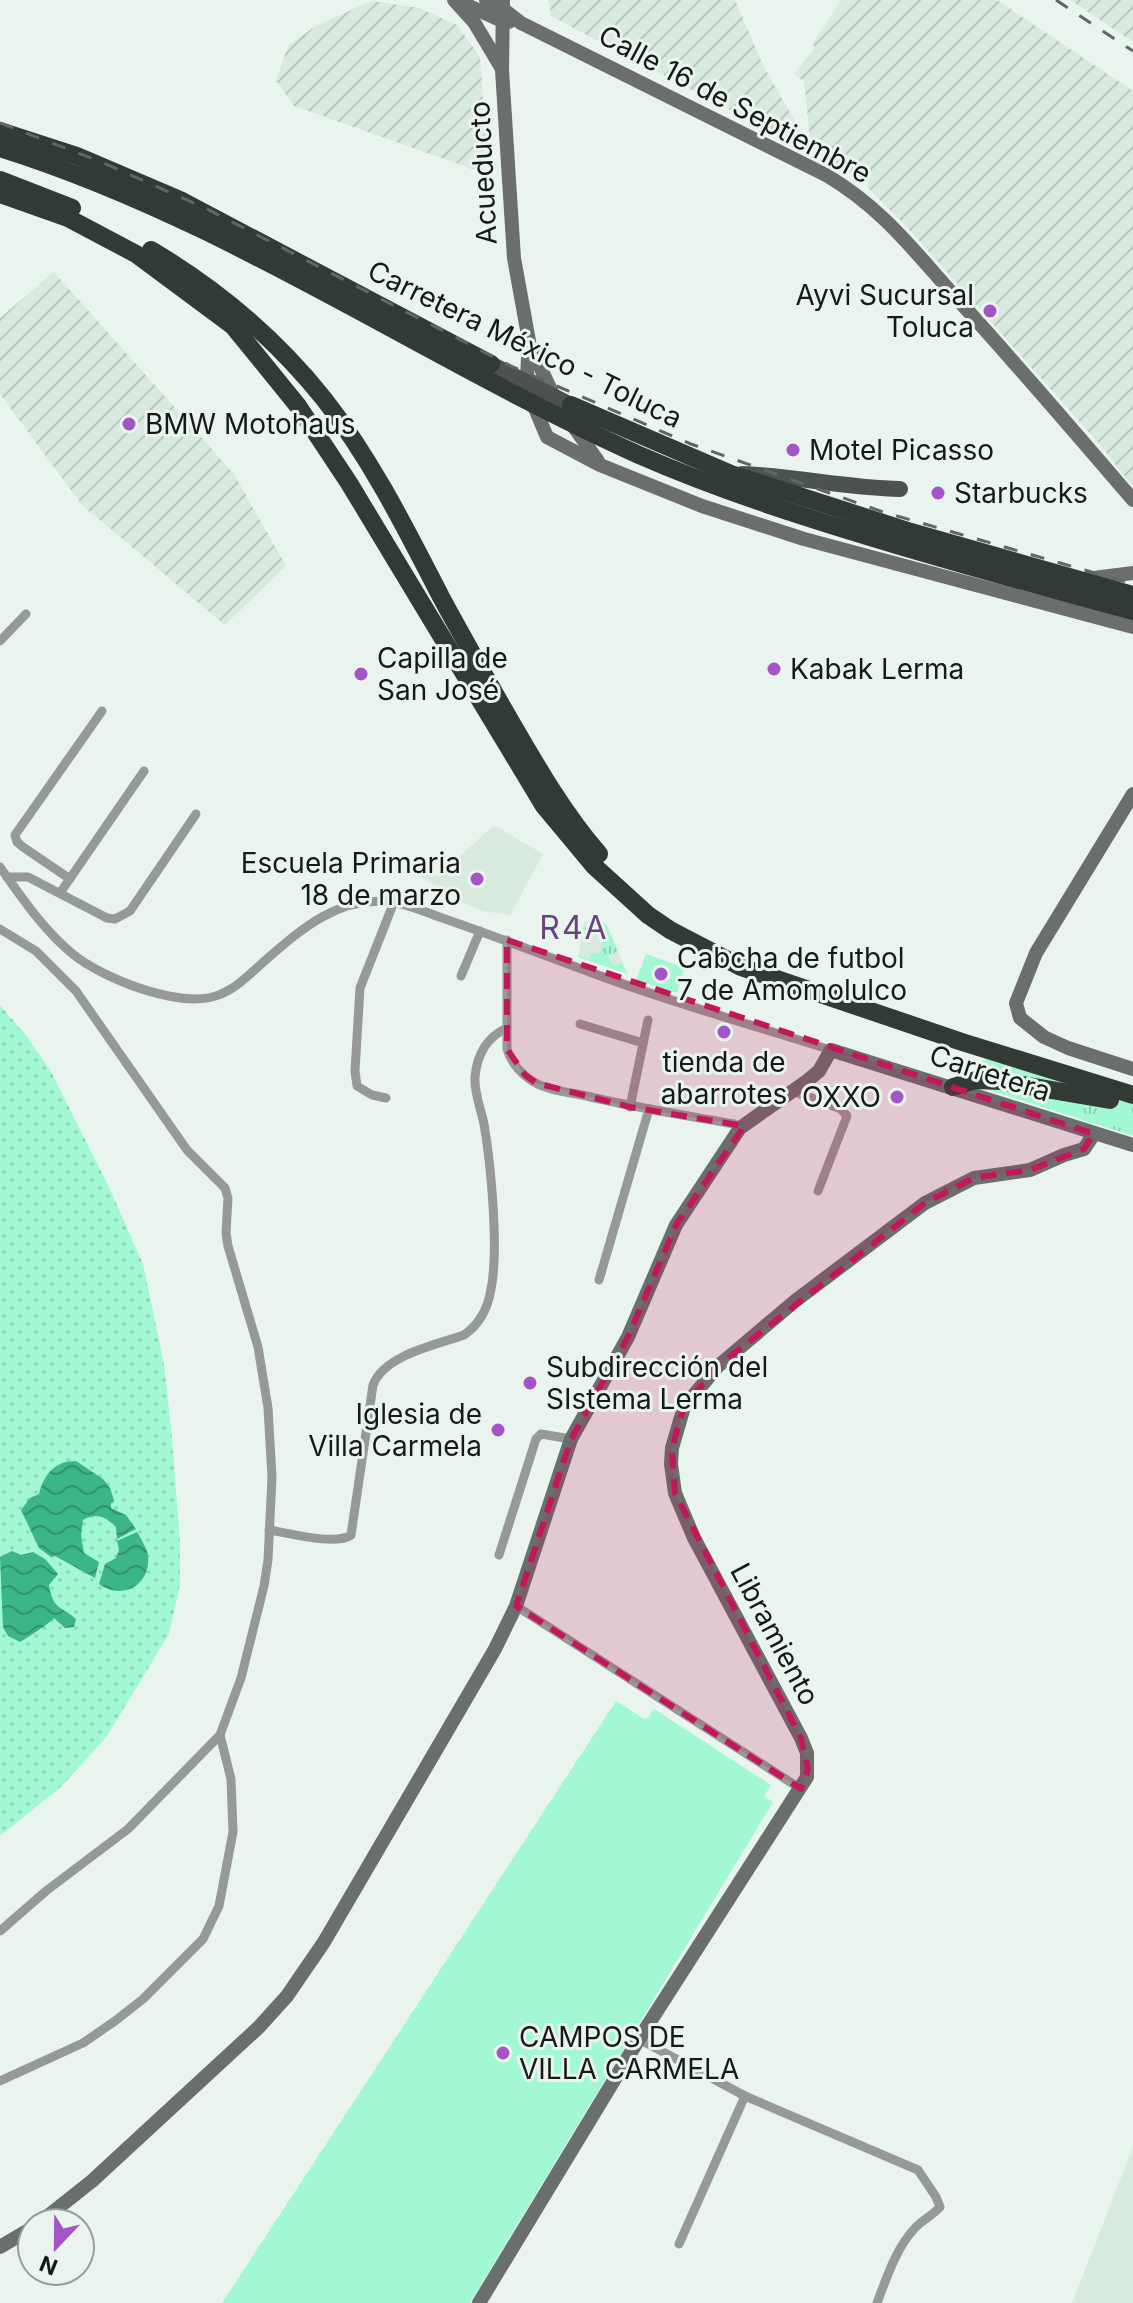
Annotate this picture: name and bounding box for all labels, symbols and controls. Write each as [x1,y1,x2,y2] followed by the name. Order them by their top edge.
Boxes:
[593,18,877,190] street label: Calle 16 de Septiembre
[462,100,504,246] street label: Acueducto
[362,253,688,435] street label: Carretera México - Toluca
[796,278,974,344] place label: Ayvi Sucursal Toluca
[981,302,999,320] marker: Ayvi Sucursal Toluca
[145,407,355,441] place label: BMW Motohaus
[120,415,138,433] marker: BMW Motohaus
[809,433,994,467] place label: Motel Picasso
[784,441,802,459] marker: Motel Picasso
[954,476,1088,510] place label: Starbucks
[929,484,947,502] marker: Starbucks
[377,641,508,707] place label: Capilla de San José
[790,652,964,686] place label: Kabak Lerma
[765,660,783,678] marker: Kabak Lerma
[352,665,370,683] marker: Capilla de San José
[241,846,461,912] place label: Escuela Primaria 18 de marzo
[468,870,486,888] marker: Escuela Primaria 18 de marzo
[539,908,609,947] district label: R4A
[677,941,907,1007] place label: Cabcha de futbol 7 de Amomolulco
[652,965,670,983] marker: Cabcha de futbol 7 de Amomolulco
[715,1023,733,1041] marker: tienda de abarrotes
[925,1038,1055,1108] street label: Carretera
[661,1045,787,1111] place label: tienda de abarrotes
[802,1080,881,1114] place label: OXXO
[888,1088,906,1106] marker: OXXO
[546,1350,768,1416] place label: Subdirección del SIstema Lerma
[521,1374,539,1392] marker: Subdirección del SIstema Lerma
[308,1397,482,1463] place label: Iglesia de Villa Carmela
[489,1421,507,1439] marker: Iglesia de Villa Carmela
[723,1557,827,1711] street label: Libramiento
[519,2020,739,2086] place label: CAMPOS DE VILLA CARMELA
[494,2044,512,2062] marker: CAMPOS DE VILLA CARMELA
[16,2207,96,2287] north arrow
[36,2250,61,2281] text: N

